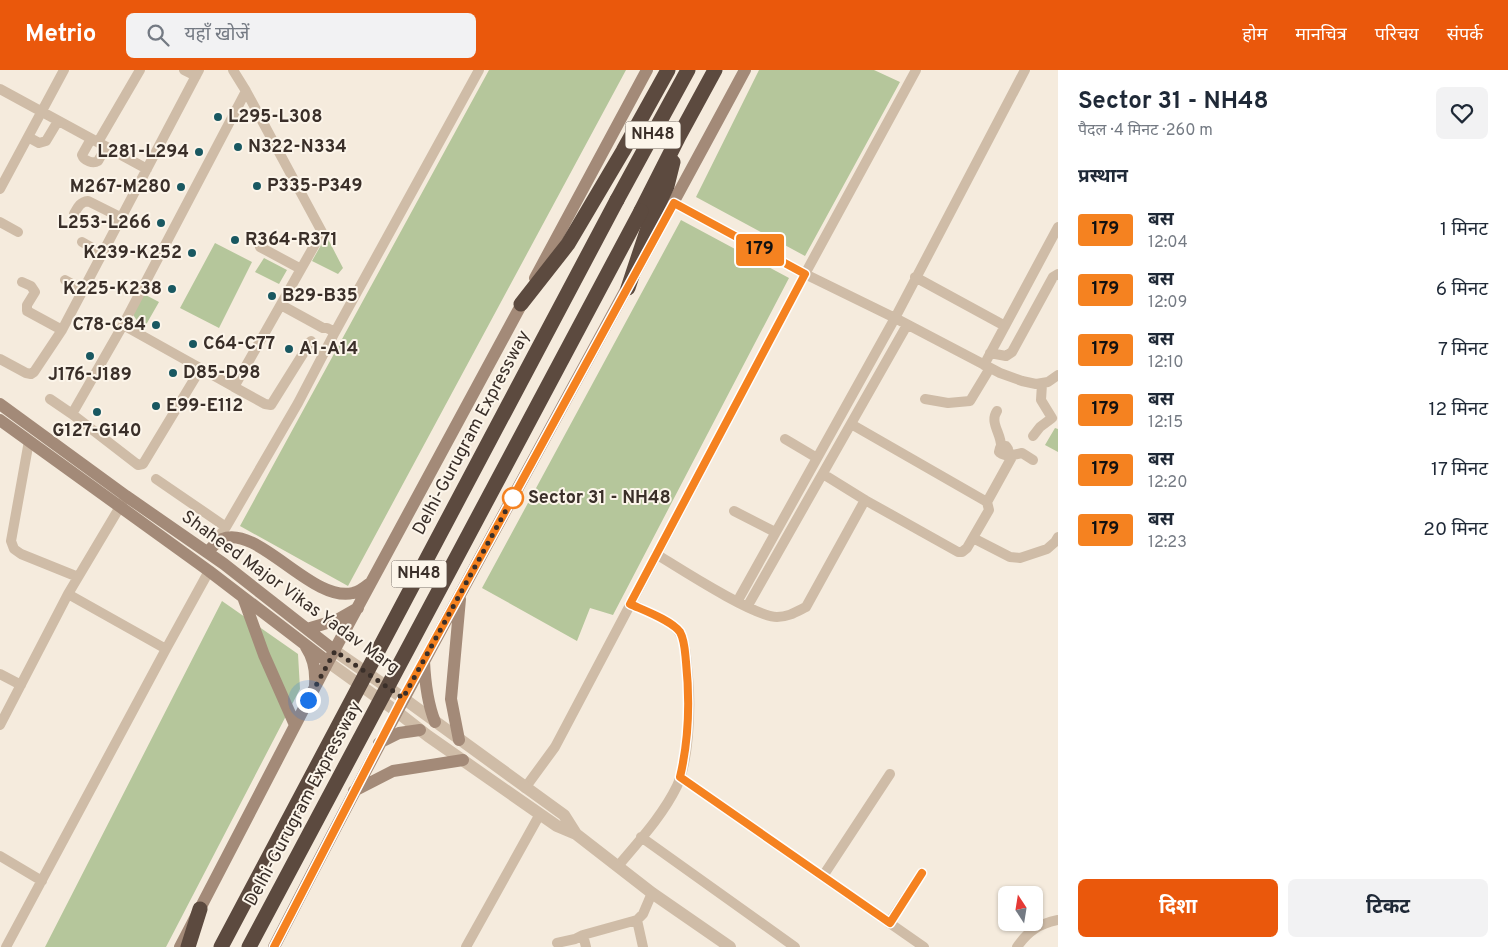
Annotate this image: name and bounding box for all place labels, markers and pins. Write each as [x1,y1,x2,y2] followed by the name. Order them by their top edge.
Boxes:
[228,106,322,129] place label: L295-L308
[212,111,224,123] marker: L295-L308
[248,136,347,159] place label: N322-N334
[97,141,189,164] place label: L281-L294
[232,141,244,153] marker: N322-N334
[193,146,205,158] marker: L281-L294
[267,175,363,198] place label: P335-P349
[70,176,171,199] place label: M267-M280
[251,180,263,192] marker: P335-P349
[175,181,187,193] marker: M267-M280
[57,212,151,235] place label: L253-L266
[155,217,167,229] marker: L253-L266
[245,229,338,252] place label: R364-R371
[229,234,241,246] marker: R364-R371
[83,242,182,265] place label: K239-K252
[186,247,198,259] marker: K239-K252
[63,278,162,301] place label: K225-K238
[166,283,178,295] marker: K225-K238
[282,285,358,308] place label: B29-B35
[266,290,278,302] marker: B29-B35
[73,314,146,337] place label: C78-C84
[150,319,162,331] marker: C78-C84
[203,333,275,356] place label: C64-C77
[187,338,199,350] marker: C64-C77
[299,338,358,361] place label: A1-A14
[283,343,295,355] marker: A1-A14
[84,350,96,362] marker: J176-J189
[183,362,261,385] place label: D85-D98
[48,364,132,387] place label: J176-J189
[167,367,179,379] marker: D85-D98
[166,395,243,418] place label: E99-E112
[150,400,162,412] marker: E99-E112
[91,406,103,418] marker: G127-G140
[52,420,142,443] place label: G127-G140
[502,487,524,509] marker: Sector 31 - NH48
[528,487,671,510] place label: Sector 31 - NH48

